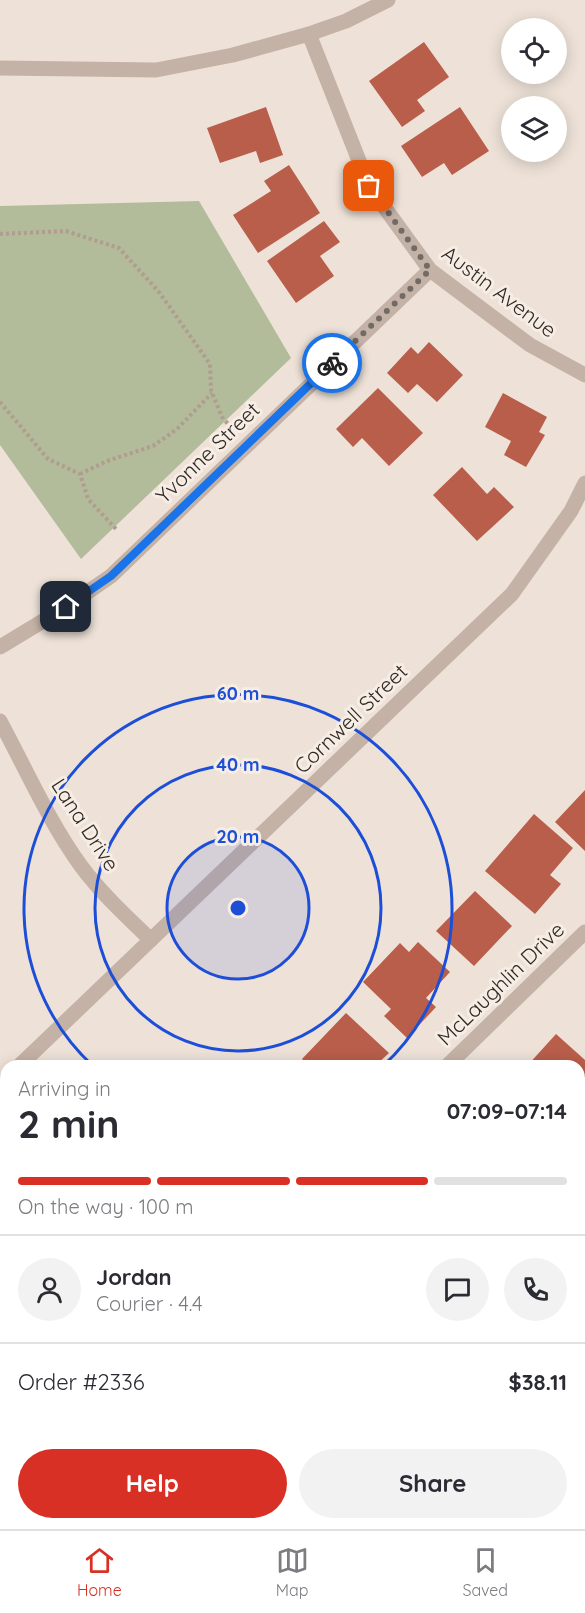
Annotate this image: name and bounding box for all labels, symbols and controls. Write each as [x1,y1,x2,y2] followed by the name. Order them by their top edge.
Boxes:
[501,18,567,162] map controls
[501,18,567,84] button: locate
[501,96,567,162] button: layers
[343,160,394,211] pin
[352,169,385,202] icon: bag
[437,240,562,343] street label: Austin Avenue
[302,333,362,393] courier
[316,347,349,380] icon: bike
[150,396,265,508] street label: Yvonne Street
[40,581,91,632] pin
[49,590,82,623] icon: home
[288,658,412,779] street label: Cornwell Street
[217,682,259,705] text: 60 m
[216,753,260,776] text: 40 m
[46,773,125,876] street label: Lana Drive
[217,825,259,848] text: 20 m
[228,898,248,918] centre of rings
[431,916,569,1050] street label: McLaughlin Drive
[18,1076,111,1101] text: Arriving in
[447,1097,567,1125] text: 07:09–07:14
[18,1099,120,1148] text: 2 min
[18,1194,194,1219] text: On the way · 100 m
[18,1258,81,1321] button: person
[426,1258,489,1321] button: chat
[504,1258,567,1321] button: phone
[96,1263,172,1291] text: Jordan
[96,1291,202,1316] text: Courier · 4.4
[18,1368,145,1396] text: Order #2336
[509,1368,567,1396] text: $38.11
[18,1449,287,1518] button: Help
[299,1449,567,1518] button: Share
[77,1544,122,1600] tab: Home
[276,1544,309,1600] tab: Map
[462,1544,508,1600] tab: Saved

